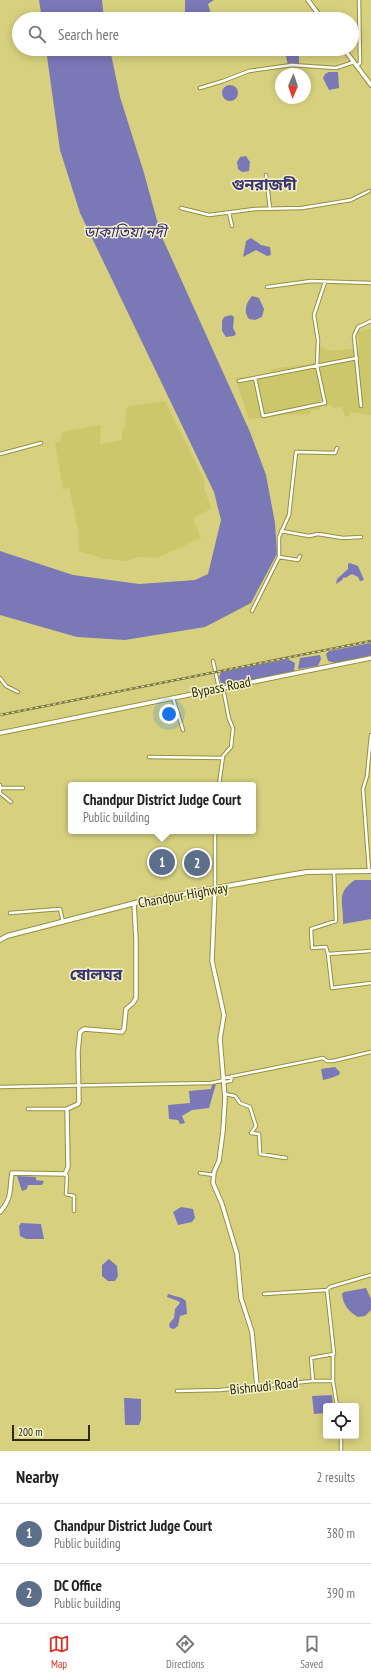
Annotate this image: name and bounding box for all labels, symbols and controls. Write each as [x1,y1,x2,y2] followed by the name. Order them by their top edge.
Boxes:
[12,12,359,56] search box
[26,23,48,45] icon: search
[58,25,119,44] text: Search here
[275,68,311,104] north arrow
[231,174,297,194] district label: গুনরাজদী
[83,222,170,241] water label: ডাকাতিয়া নদী
[190,672,252,702] street label: Bypass Road
[159,704,179,724] your location
[68,782,256,834] popup
[83,790,241,809] text: Chandpur District Judge Court
[83,809,150,826] text: Public building
[149,847,175,877] pin: 1
[184,848,210,878] pin: 2
[137,878,230,912] street label: Chandpur Highway
[70,964,123,984] district label: ষোলঘর
[229,1373,299,1399] street label: Bishnudi Road
[323,1403,359,1439] map controls
[323,1403,359,1439] button: locate
[12,1423,90,1442] scale bar
[18,1425,42,1439] text: 200 m
[16,1466,59,1488] text: Nearby
[316,1469,355,1486] text: 2 results
[54,1516,212,1535] text: Chandpur District Judge Court
[26,1525,32,1542] text: 1
[326,1525,355,1542] text: 380 m
[54,1535,121,1552] text: Public building
[54,1576,102,1595] text: DC Office
[26,1585,32,1602] text: 2
[326,1585,355,1602] text: 390 m
[54,1595,121,1612] text: Public building
[48,1633,70,1671] tab: Map
[166,1633,204,1671] tab: Directions
[300,1633,323,1671] tab: Saved

